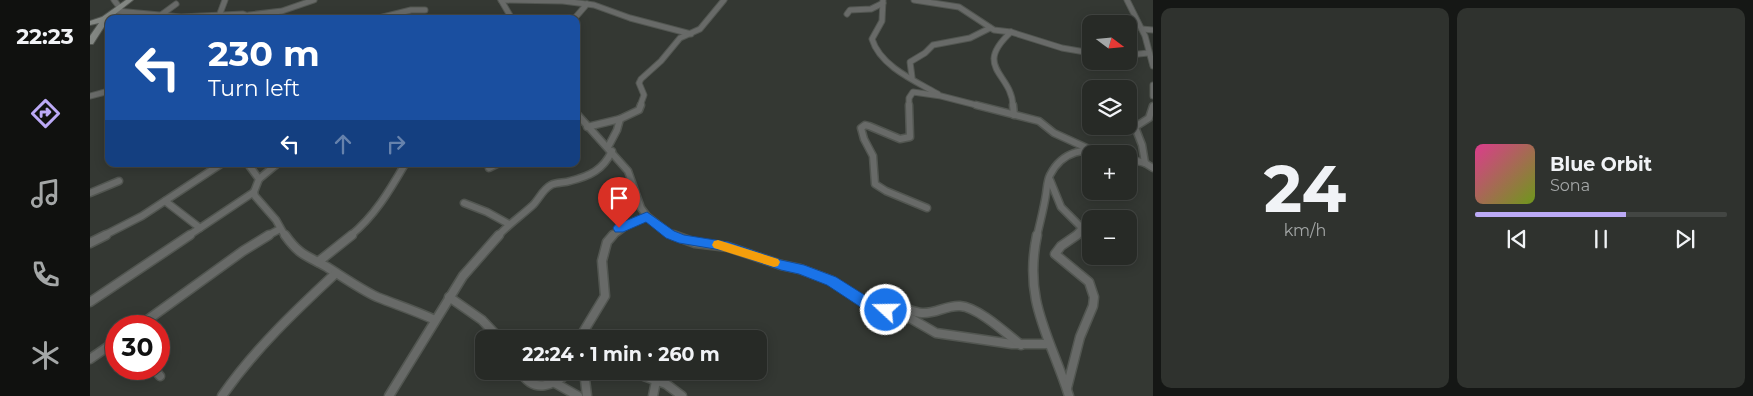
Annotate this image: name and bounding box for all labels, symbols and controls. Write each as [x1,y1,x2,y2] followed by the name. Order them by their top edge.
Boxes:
[1082,15,1138,70] north arrow
[1082,15,1137,265] map controls
[16,23,74,50] text: 22:23
[208,32,320,75] text: 230 m
[125,35,190,100] icon: left
[208,75,300,102] text: Turn left
[1082,80,1137,135] button: layers
[28,96,63,131] icon: directions
[276,130,304,158] icon: left
[329,130,357,158] icon: ahead
[382,130,410,158] icon: right
[1082,145,1137,200] button: +
[1264,149,1346,228] text: 24
[1550,153,1652,176] text: Blue Orbit
[28,176,63,211] icon: music
[1550,176,1590,195] text: Sona
[598,177,640,228] pin
[605,184,633,212] icon: arrive
[1082,210,1137,265] button: −
[1284,221,1326,240] text: km/h
[1503,225,1531,253] icon: previous
[1587,225,1615,253] icon: pause
[1671,225,1699,253] icon: next
[28,257,63,292] icon: phone
[859,283,911,335] position arrow
[105,315,170,380] speed limit sign: 30
[28,338,63,373] icon: climate
[522,343,720,366] text: 22:24 · 1 min · 260 m

